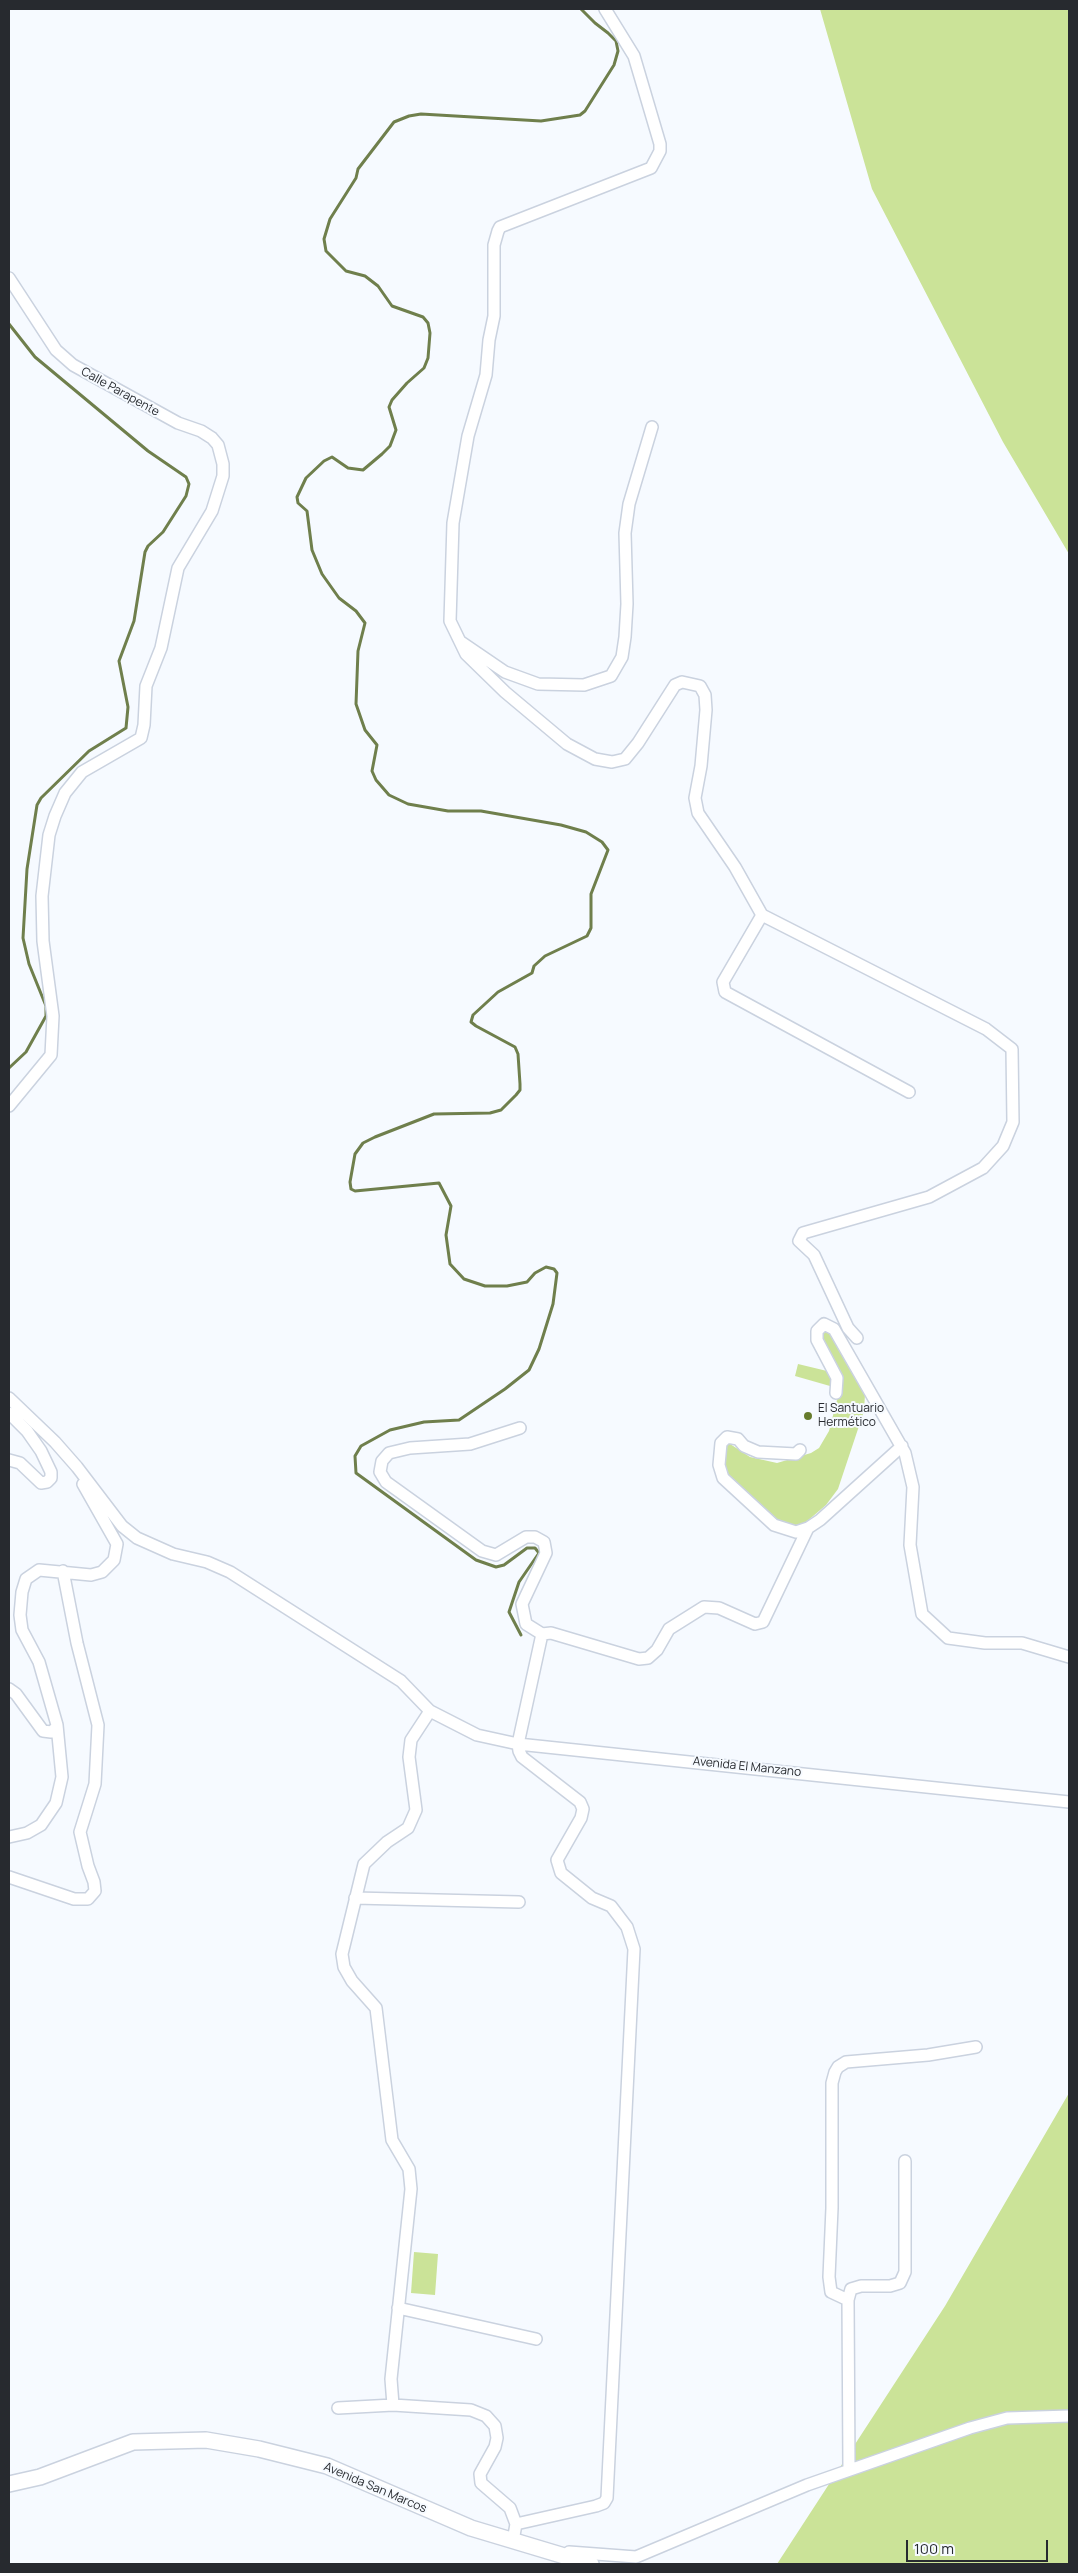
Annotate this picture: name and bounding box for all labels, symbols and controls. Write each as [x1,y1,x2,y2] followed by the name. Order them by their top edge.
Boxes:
[78,365,162,419] street label: Calle Parapente
[818,1402,884,1430] place label: El Santuario Hermético
[802,1410,814,1422] marker: El Santuario Hermético
[692,1754,802,1780] street label: Avenida El Manzano
[321,2460,429,2516] street label: Avenida San Marcos
[908,2530,1050,2562] scale bar
[914,2538,954,2559] text: 100 m

